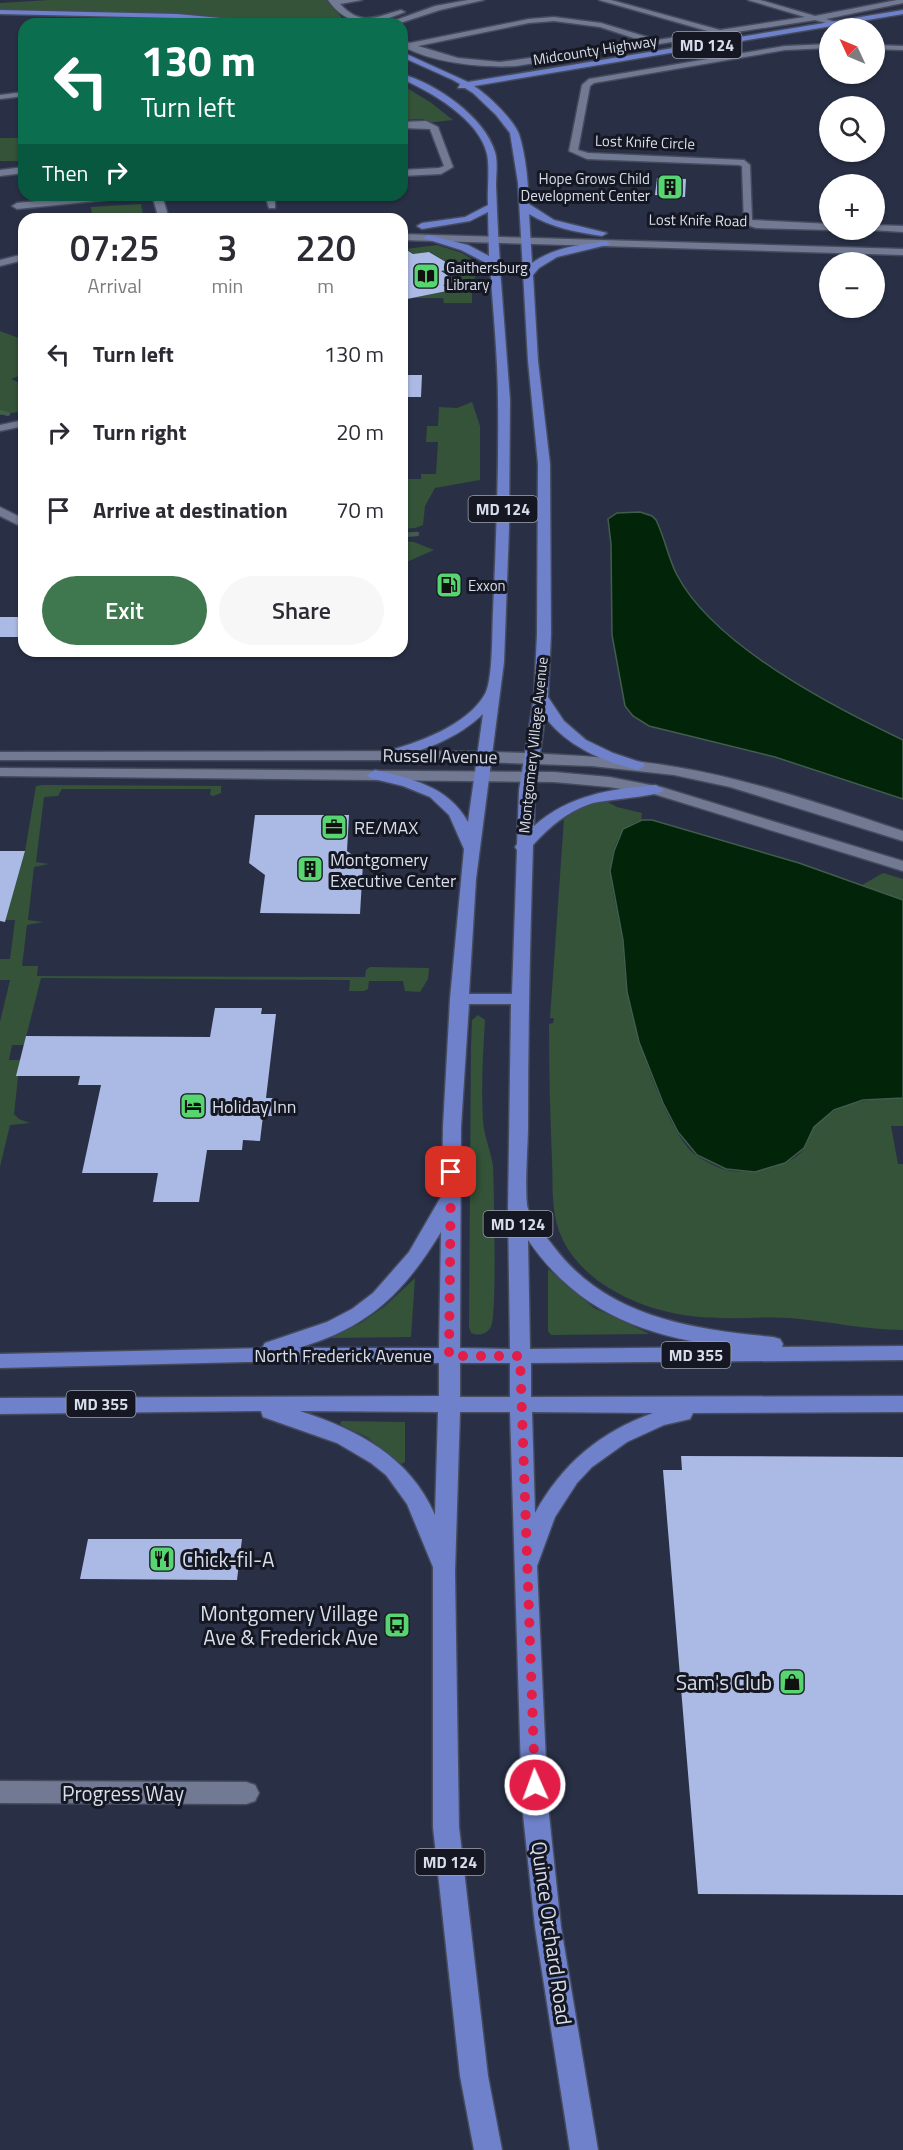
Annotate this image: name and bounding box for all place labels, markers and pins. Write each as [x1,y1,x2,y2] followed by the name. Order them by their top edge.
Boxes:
[521,167,650,207] place label: Hope Grows Child Development Center
[655,172,685,202] building icon: Hope Grows Child Development Center
[446,256,528,296] place label: Gaithersburg Library
[411,261,441,291] library icon: Gaithersburg Library
[434,570,464,600] fuel station icon: Exxon
[468,574,506,597] place label: Exxon
[319,812,349,842] office icon: RE/MAX
[354,814,418,841] place label: RE/MAX
[330,846,456,894] place label: Montgomery Executive Center
[295,854,325,884] building icon: Montgomery Executive Center
[178,1091,208,1121] hotel icon: Holiday Inn
[212,1093,297,1120] place label: Holiday Inn
[425,1146,476,1197] pin
[182,1543,275,1575] place label: Chick-fil-A
[147,1544,177,1574] restaurant icon: Chick-fil-A
[200,1597,378,1653] place label: Montgomery Village Ave & Frederick Ave
[382,1610,412,1640] bus stop icon: Montgomery Village Ave & Frederick Ave
[676,1666,772,1698] place label: Sam's Club
[777,1667,807,1697] shop icon: Sam's Club

